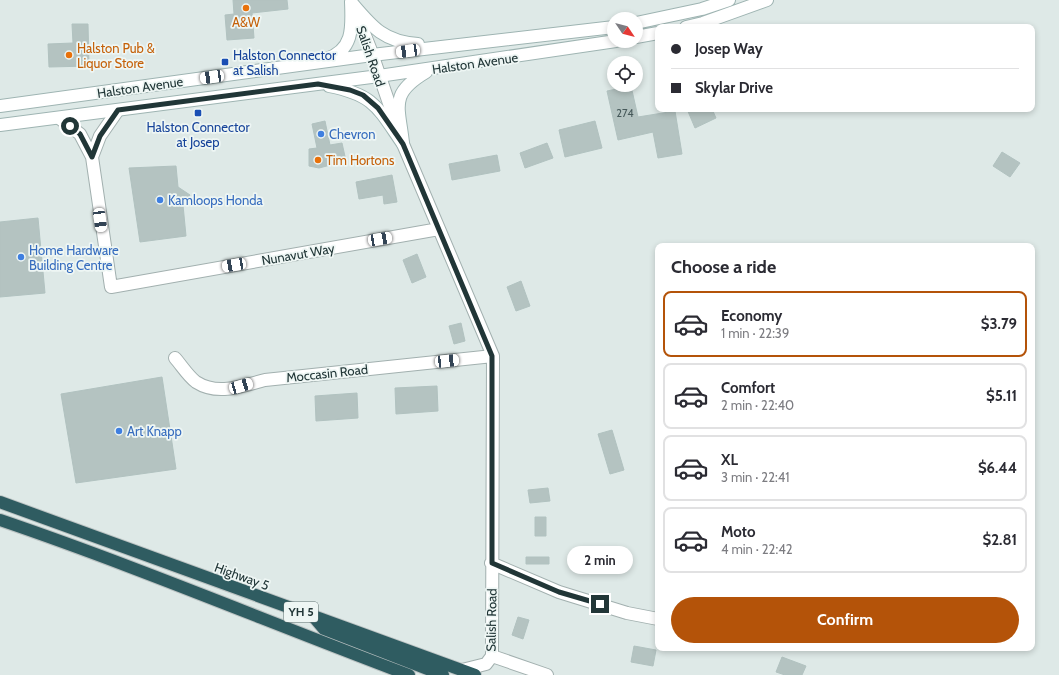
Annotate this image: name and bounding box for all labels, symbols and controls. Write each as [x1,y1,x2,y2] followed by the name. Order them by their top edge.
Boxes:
[241,3,251,13] marker: A&W
[607,12,643,48] north arrow
[607,12,643,92] map controls
[232,14,261,30] place label: A&W
[353,24,389,88] street label: Salish Road
[77,40,155,71] place label: Halston Pub & Liquor Store
[695,40,763,58] text: Josep Way
[395,43,421,59] car
[233,47,337,78] place label: Halston Connector at Salish
[431,49,519,77] street label: Halston Avenue
[64,50,74,60] marker: Halston Pub & Liquor Store
[607,56,643,92] button: locate
[220,57,230,67] marker: Halston Connector at Salish
[199,69,225,85] car
[96,73,184,101] street label: Halston Avenue
[695,79,773,97] text: Skylar Drive
[616,106,634,120] house number: 274
[193,108,203,118] marker: Halston Connector at Josep
[61,117,79,135] route start
[146,119,250,150] place label: Halston Connector at Josep
[329,126,375,142] place label: Chevron
[316,129,326,139] marker: Chevron
[326,152,395,168] place label: Tim Hortons
[313,155,323,165] marker: Tim Hortons
[168,192,263,208] place label: Kamloops Honda
[155,195,165,205] marker: Kamloops Honda
[92,207,108,233] car
[367,231,393,247] car
[260,240,336,268] street label: Nunavut Way
[29,242,119,273] place label: Home Hardware Building Centre
[16,252,26,262] marker: Home Hardware Building Centre
[671,256,776,278] text: Choose a ride
[221,257,247,273] car
[673,306,709,342] icon: car
[721,307,782,325] text: Economy
[981,315,1017,333] text: $3.79
[721,325,789,341] text: 1 min · 22:39
[434,354,460,368] car
[285,361,369,385] street label: Moccasin Road
[228,377,254,395] car
[673,378,709,414] icon: car
[721,379,775,397] text: Comfort
[986,387,1017,405] text: $5.11
[721,397,794,413] text: 2 min · 22:40
[127,423,182,439] place label: Art Knapp
[114,426,124,436] marker: Art Knapp
[673,450,709,486] icon: car
[721,451,738,469] text: XL
[978,459,1017,477] text: $6.44
[721,469,789,485] text: 3 min · 22:41
[673,522,709,558] icon: car
[721,523,755,541] text: Moto
[982,531,1017,549] text: $2.81
[721,541,792,557] text: 4 min · 22:42
[567,546,633,574] callout: 2 min
[584,552,616,568] text: 2 min
[212,559,272,593] street label: Highway 5
[482,588,500,652] street label: Salish Road
[591,595,609,613] route end
[671,597,1019,643] button: Confirm
[284,602,318,622] road number: YH 5

